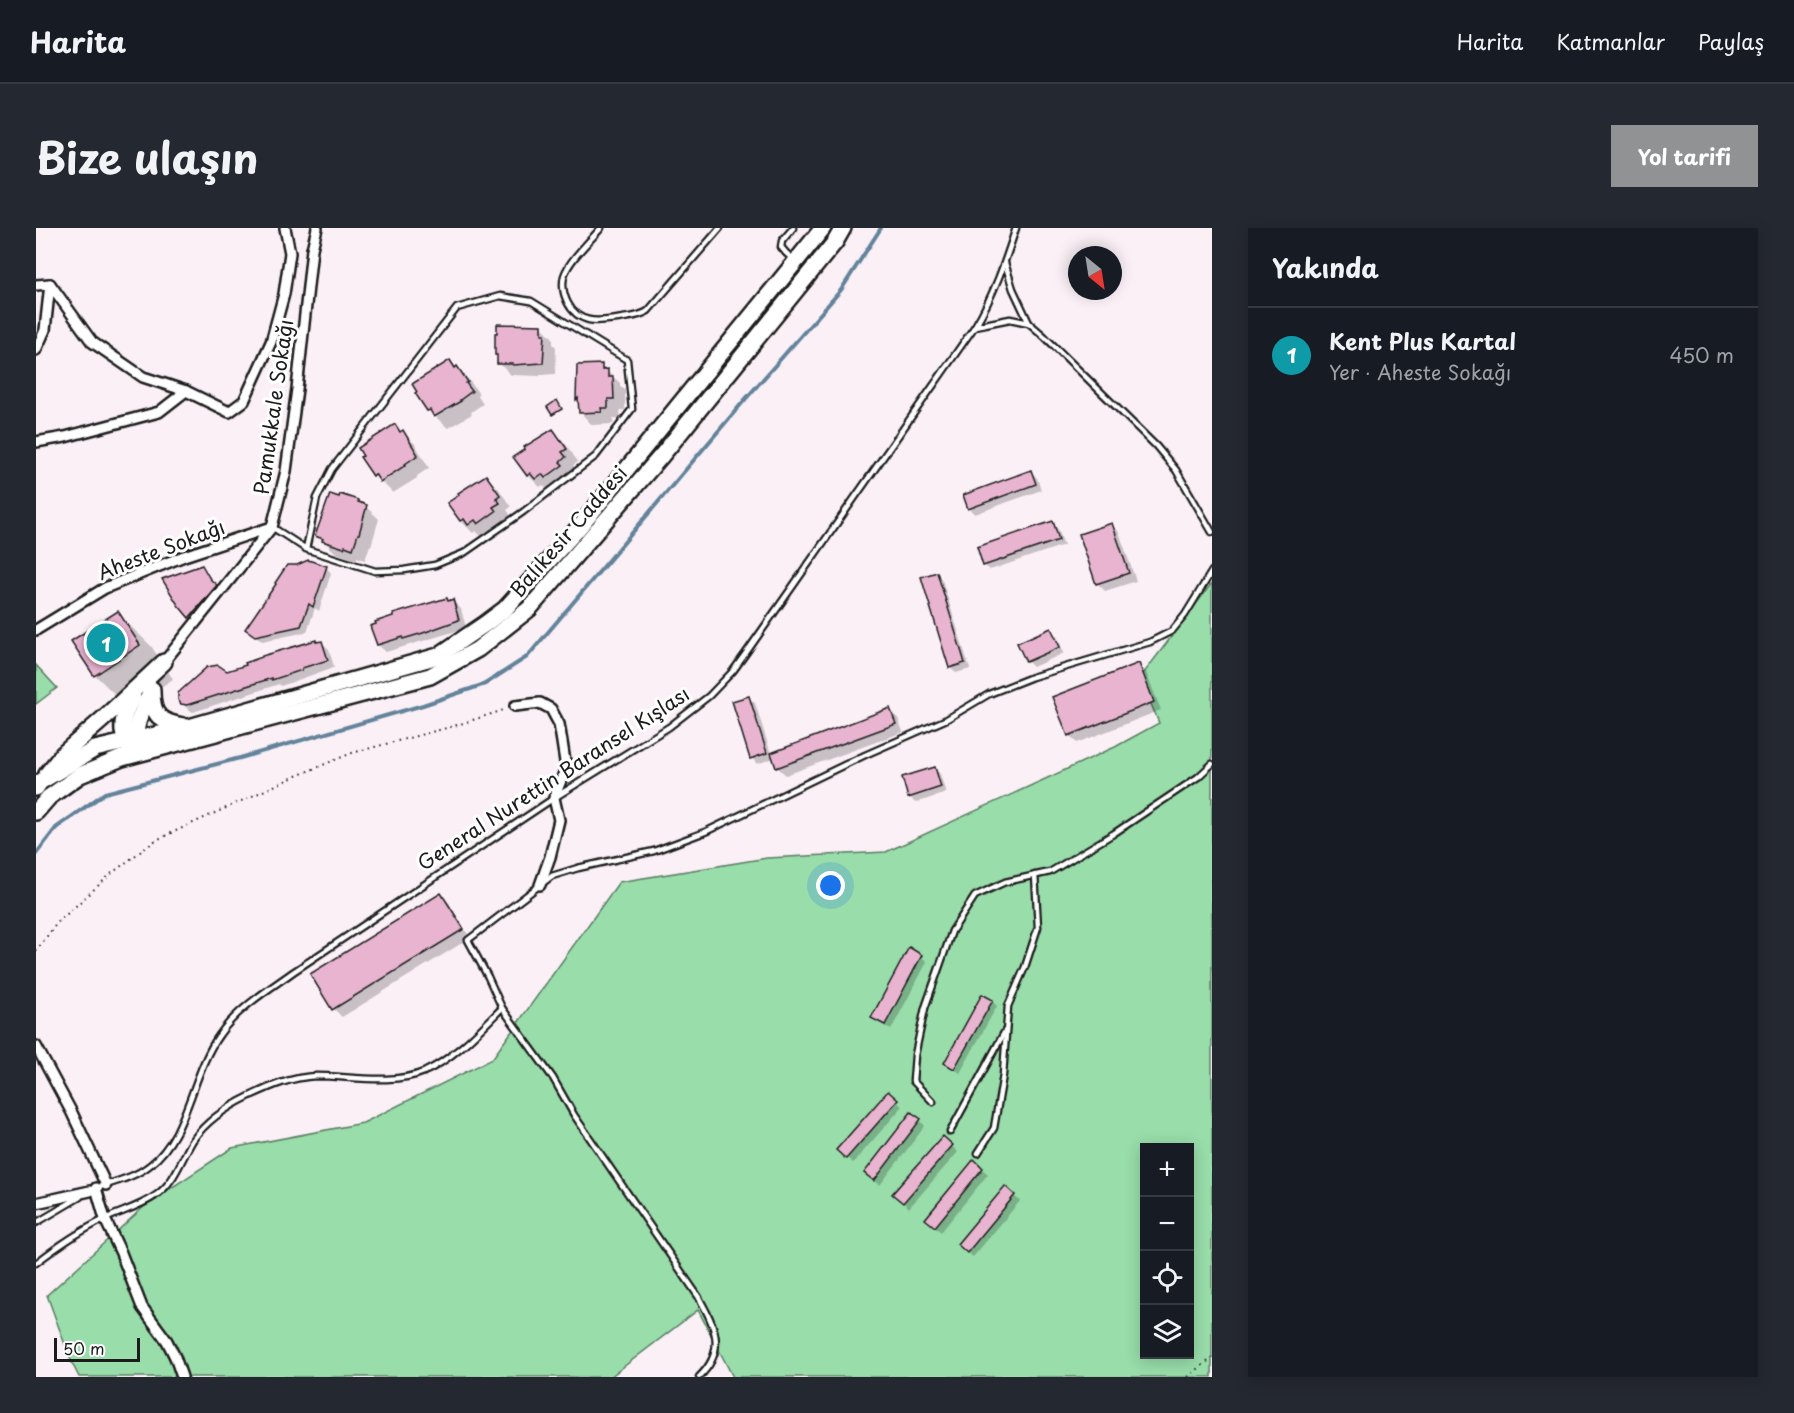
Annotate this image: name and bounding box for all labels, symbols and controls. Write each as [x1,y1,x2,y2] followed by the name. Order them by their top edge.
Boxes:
[30,20,126,63] text: Harita
[1457,25,1523,57] text: Harita
[1556,25,1665,57] text: Katmanlar
[1698,25,1764,57] text: Paylaş
[36,125,258,188] text: Bize ulaşın
[1611,125,1758,187] button: Yol tarifi
[1068,246,1122,300] north arrow
[1272,248,1379,287] text: Yakında
[246,317,300,497] street label: Pamukkale Sokağı
[1329,324,1516,357] text: Kent Plus Kartal
[1287,340,1296,370] text: 1
[1669,340,1734,370] text: 450 m
[1329,357,1511,387] text: Yer · Aheste Sokağı
[502,459,634,603] street label: Balıkesir Caddesi
[93,511,229,587] street label: Aheste Sokağı
[86,620,126,666] pin: 1
[411,679,695,877] street label: General Nurettin Baransel Kışlası
[816,871,845,900] your location
[1140,1143,1194,1359] map controls
[1140,1143,1194,1197] button: +
[1140,1197,1194,1251] button: −
[1140,1251,1194,1305] button: locate
[1140,1305,1194,1359] button: layers
[54,1335,140,1362] scale bar
[63,1336,104,1360] text: 50 m

